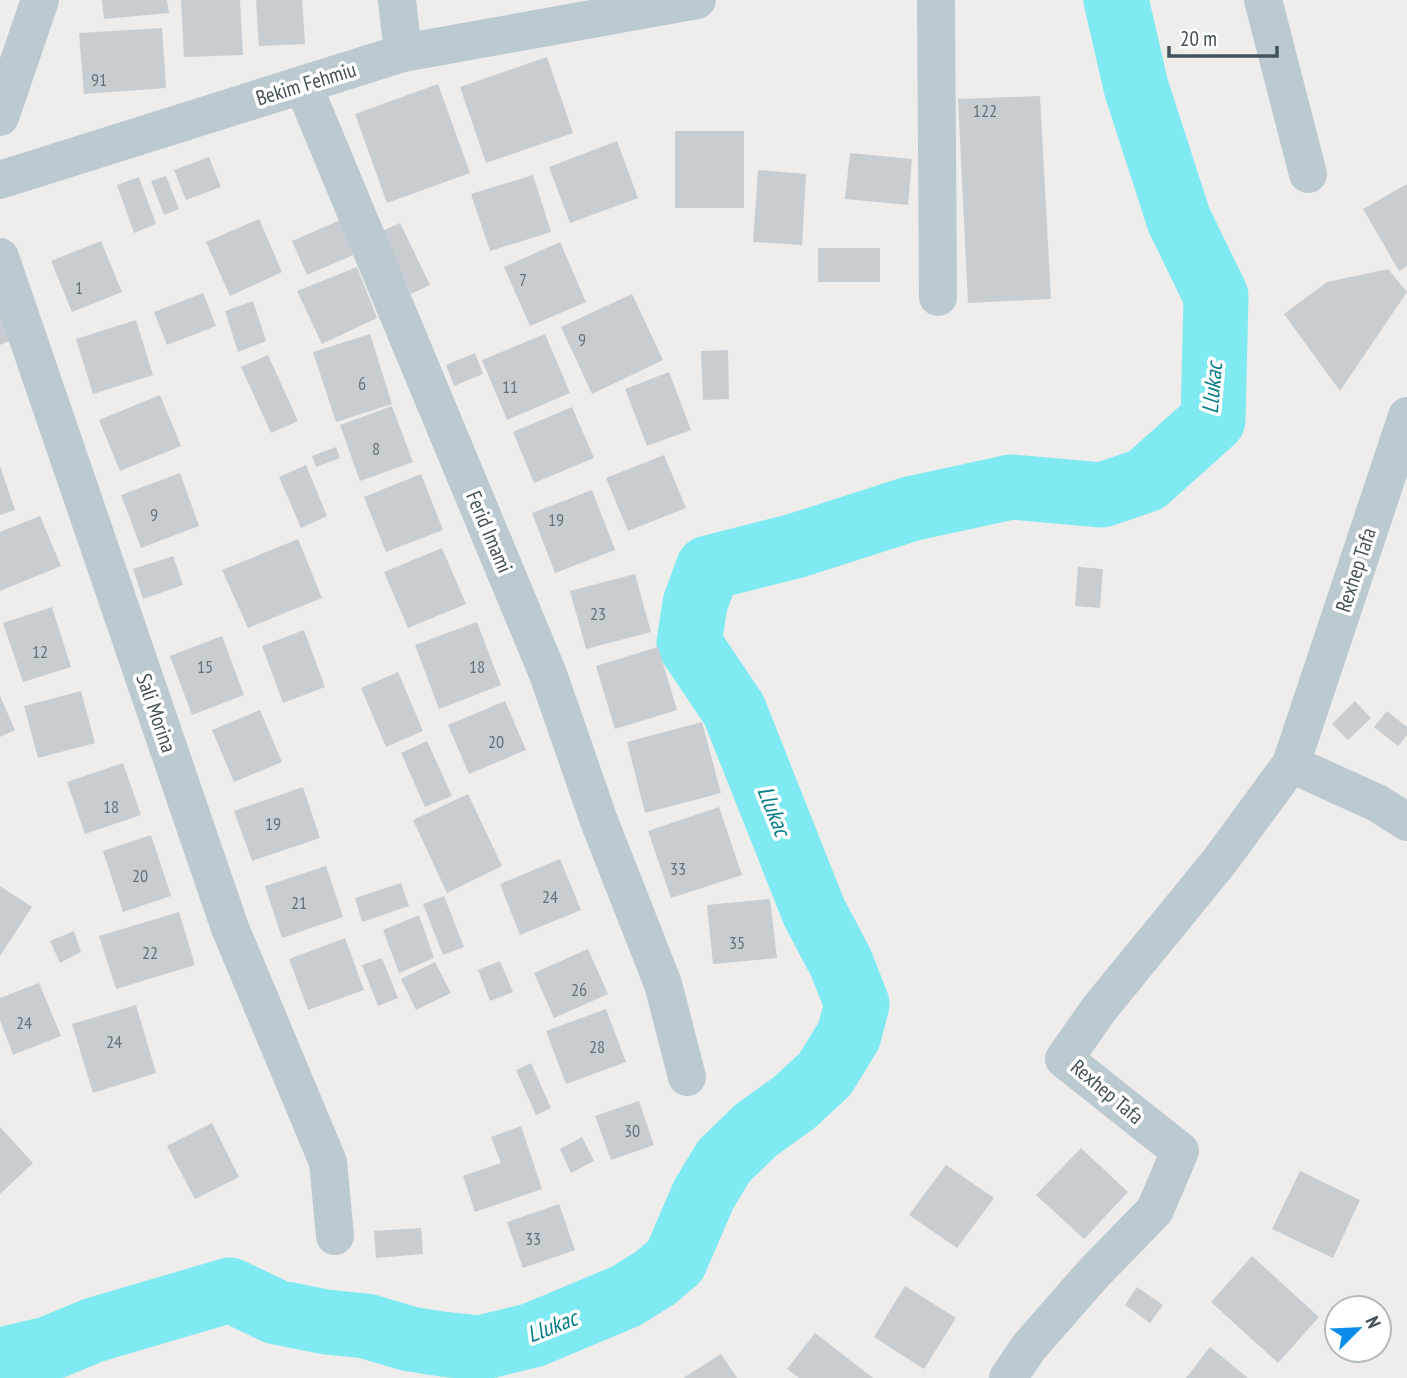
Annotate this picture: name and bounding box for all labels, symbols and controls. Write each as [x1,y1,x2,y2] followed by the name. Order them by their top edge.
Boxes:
[1169,14,1278,58] scale bar
[1180,25,1217,52] text: 20 m
[253,56,359,112] street label: Bekim Fehmiu
[91,68,107,91] house number: 91
[973,99,997,122] house number: 122
[519,268,527,291] house number: 7
[75,276,83,299] house number: 1
[578,328,586,351] house number: 9
[1195,358,1228,415] water label: Llukac
[358,372,366,395] house number: 6
[502,375,518,398] house number: 11
[372,437,380,460] house number: 8
[460,487,519,577] street label: Ferid Imami
[150,503,158,526] house number: 9
[548,508,564,531] house number: 19
[1329,524,1382,615] street label: Rexhep Tafa
[590,602,606,625] house number: 23
[32,640,48,663] house number: 12
[197,655,213,678] house number: 15
[469,655,485,678] house number: 18
[130,670,183,756] street label: Sali Morina
[488,730,504,753] house number: 20
[751,782,799,843] water label: Llukac
[103,795,119,818] house number: 18
[265,812,281,835] house number: 19
[670,857,686,880] house number: 33
[132,864,148,887] house number: 20
[542,885,558,908] house number: 24
[291,891,307,914] house number: 21
[729,931,745,954] house number: 35
[142,941,158,964] house number: 22
[571,978,587,1001] house number: 26
[16,1011,32,1034] house number: 24
[106,1030,122,1053] house number: 24
[589,1035,605,1058] house number: 28
[1065,1053,1149,1130] street label: Rexhep Tafa
[624,1119,640,1142] house number: 30
[525,1227,541,1250] house number: 33
[1323,1294,1393,1364] north arrow
[523,1302,584,1348] water label: Llukac
[1360,1313,1387,1332] text: N

